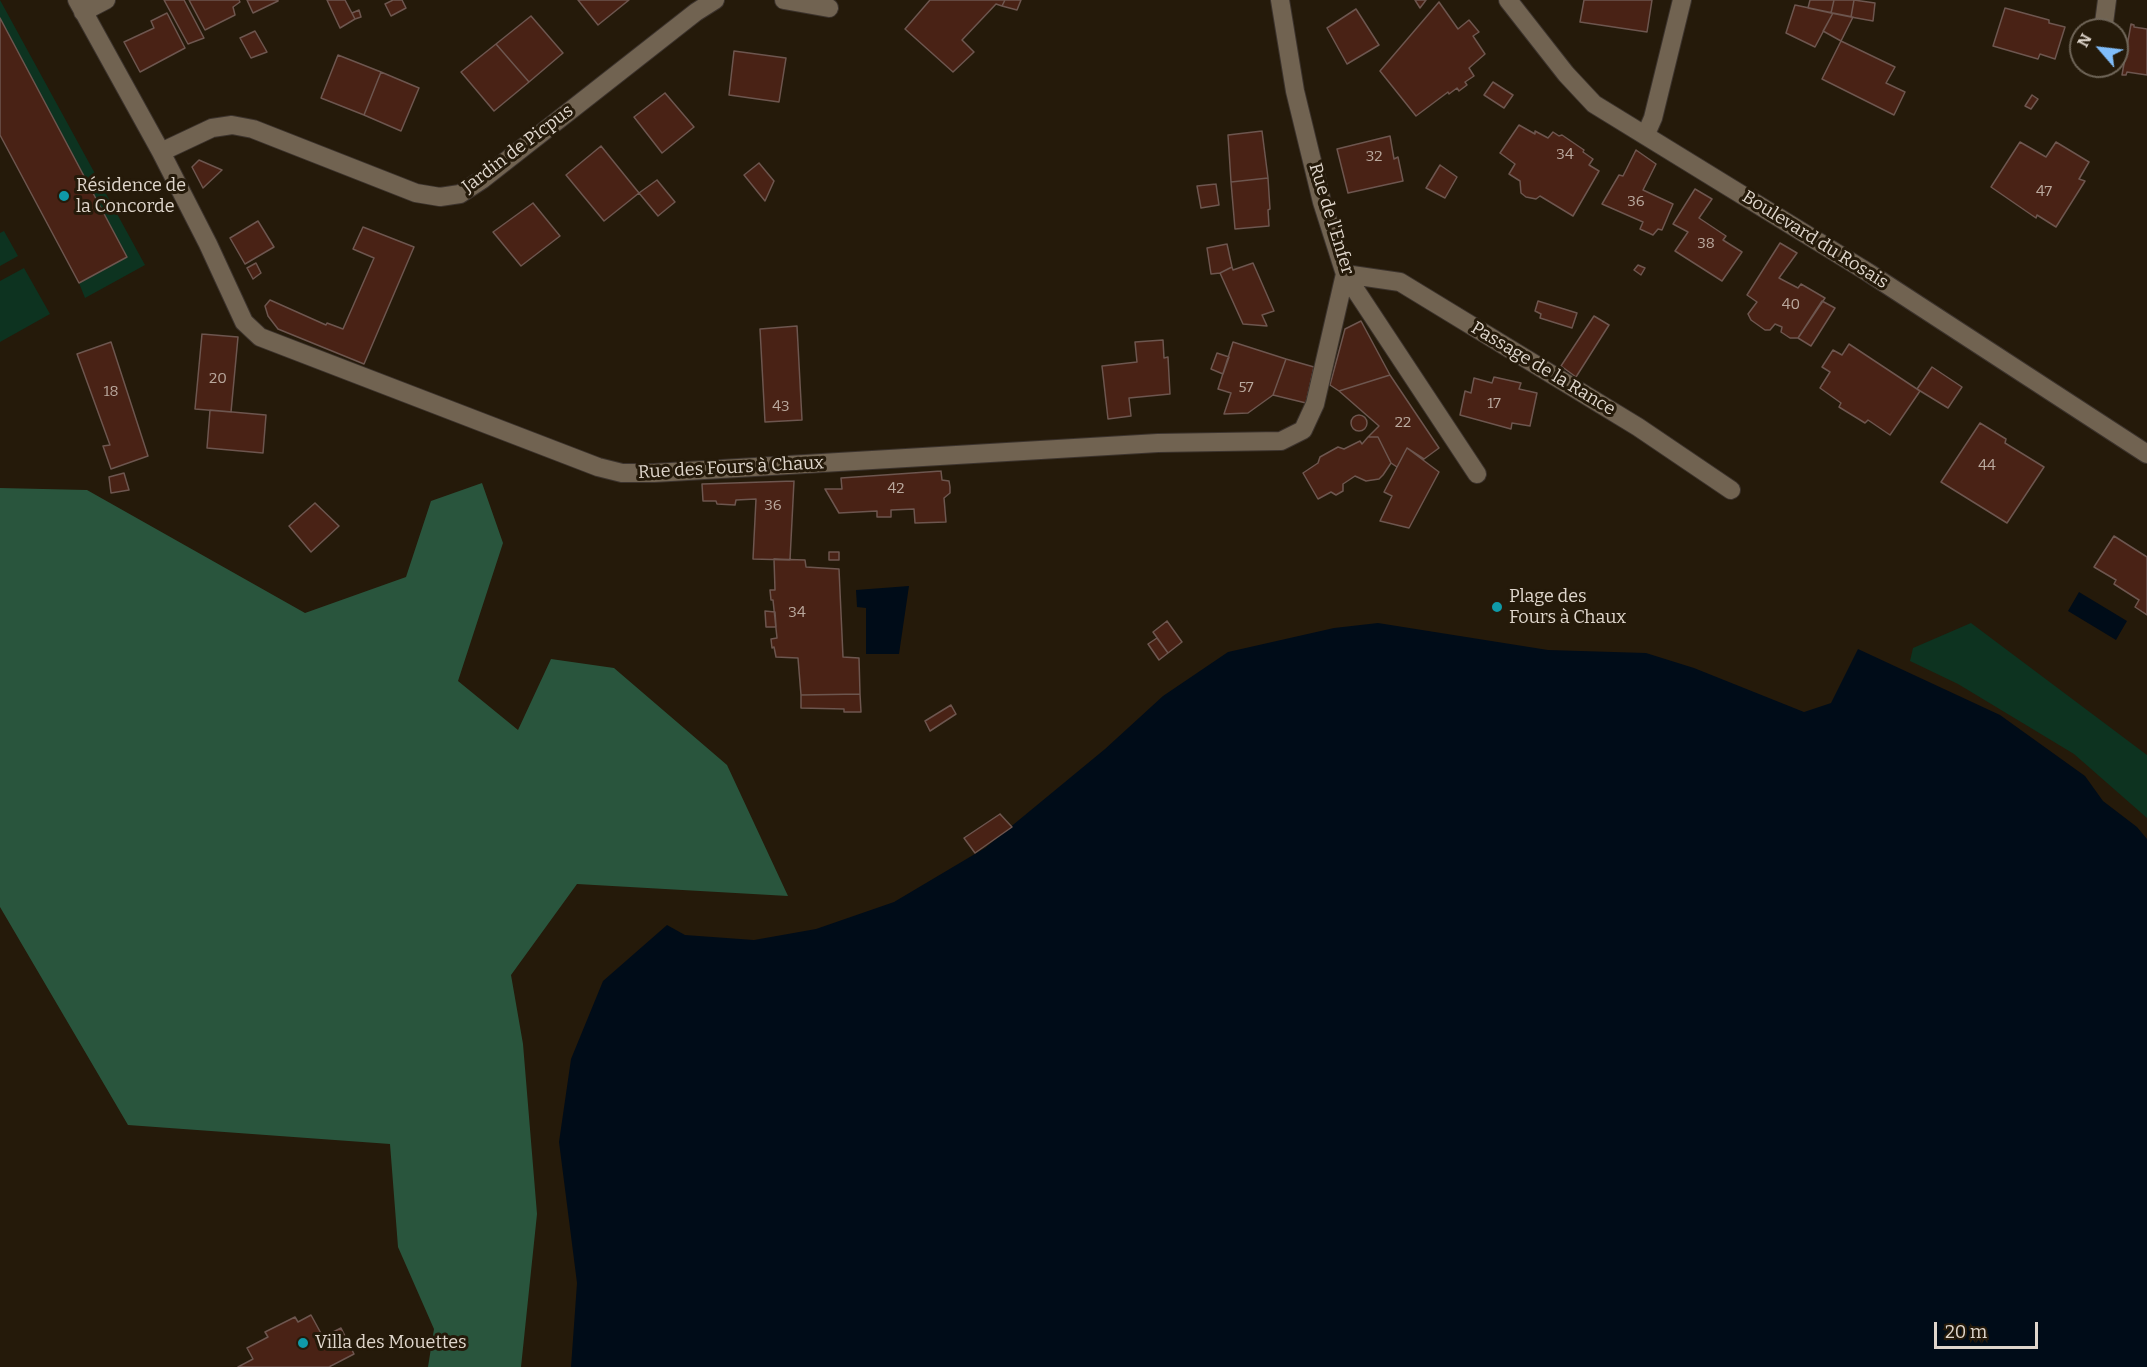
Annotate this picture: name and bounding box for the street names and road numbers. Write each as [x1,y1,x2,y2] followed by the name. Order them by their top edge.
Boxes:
[458,100,578,198] street label: Jardin de Picpus
[1304,161,1358,277] street label: Rue de l'Enfer
[1738,186,1892,294] street label: Boulevard du Rosais
[1467,317,1619,421] street label: Passage de la Rance
[637,452,825,484] street label: Rue des Fours à Chaux

